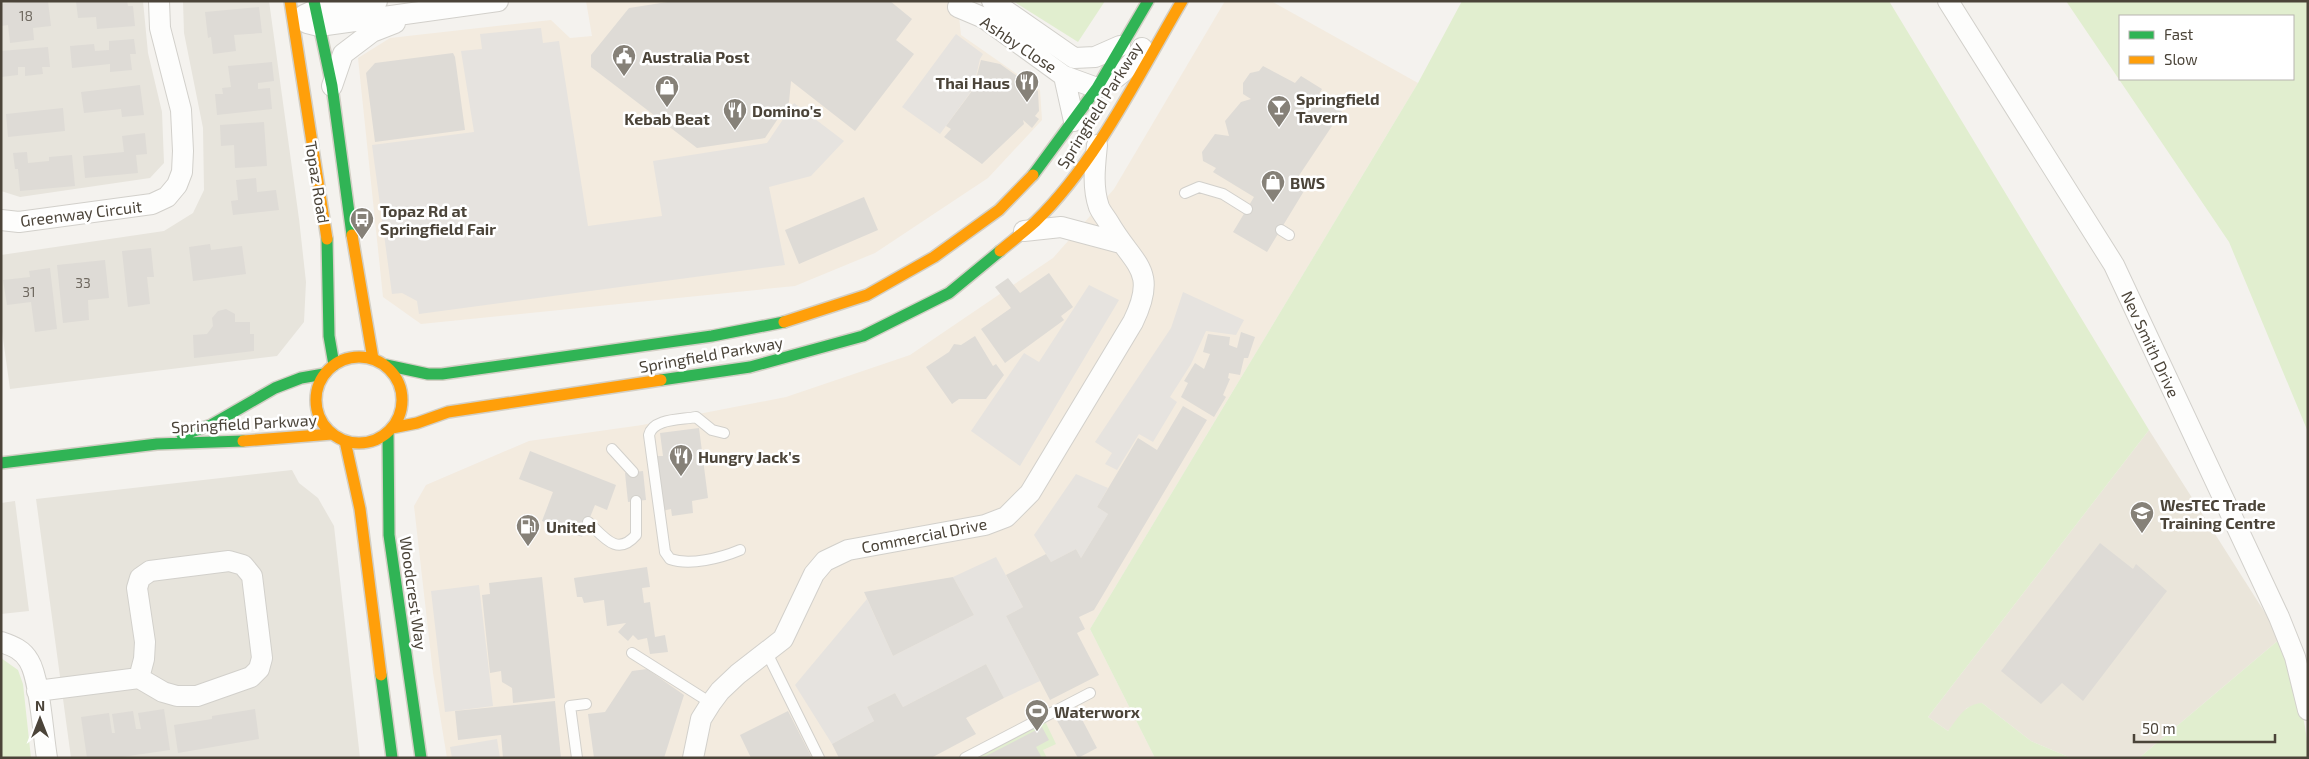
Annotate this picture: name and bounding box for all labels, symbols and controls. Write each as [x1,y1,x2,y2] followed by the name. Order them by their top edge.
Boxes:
[19,7,33,24] house number: 18
[977,12,1061,76] street label: Ashby Close
[2119,15,2294,80] legend
[2164,25,2194,43] text: Fast
[1052,38,1146,172] street label: Springfield Parkway
[611,43,637,77] public building icon: Australia Post
[642,47,750,66] place label: Australia Post
[2164,50,2198,68] text: Slow
[1014,69,1040,103] restaurant icon: Thai Haus
[936,73,1010,92] place label: Thai Haus
[654,74,680,108] shop icon: Kebab Beat
[1296,89,1380,126] place label: Springfield Tavern
[1266,94,1292,128] bar icon: Springfield Tavern
[722,97,748,131] restaurant icon: Domino's
[752,101,822,120] place label: Domino's
[624,109,710,128] place label: Kebab Beat
[302,139,334,225] street label: Topaz Road
[1260,169,1286,203] shop icon: BWS
[1290,173,1325,192] place label: BWS
[19,196,143,230] street label: Greenway Circuit
[380,201,496,238] place label: Topaz Rd at Springfield Fair
[349,206,375,240] bus stop icon: Topaz Rd at Springfield Fair
[75,274,91,291] house number: 33
[22,283,36,300] house number: 31
[2118,288,2184,400] street label: Nev Smith Drive
[638,332,785,376] street label: Springfield Parkway
[171,410,318,436] street label: Springfield Parkway
[668,443,694,477] restaurant icon: Hungry Jack's
[698,447,800,467] place label: Hungry Jack's
[2160,495,2275,532] place label: WesTEC Trade Training Centre
[2129,500,2155,534] school or university icon: WesTEC Trade Training Centre
[515,513,541,547] fuel station icon: United
[860,514,988,556] street label: Commercial Drive
[546,517,596,536] place label: United
[397,535,431,652] street label: Woodcrest Way
[15,694,65,744] north arrow
[35,697,45,714] text: N
[1024,698,1050,732] sports icon: Waterworx
[1054,702,1140,721] place label: Waterworx
[2134,712,2275,744] scale bar
[2142,719,2176,737] text: 50 m

